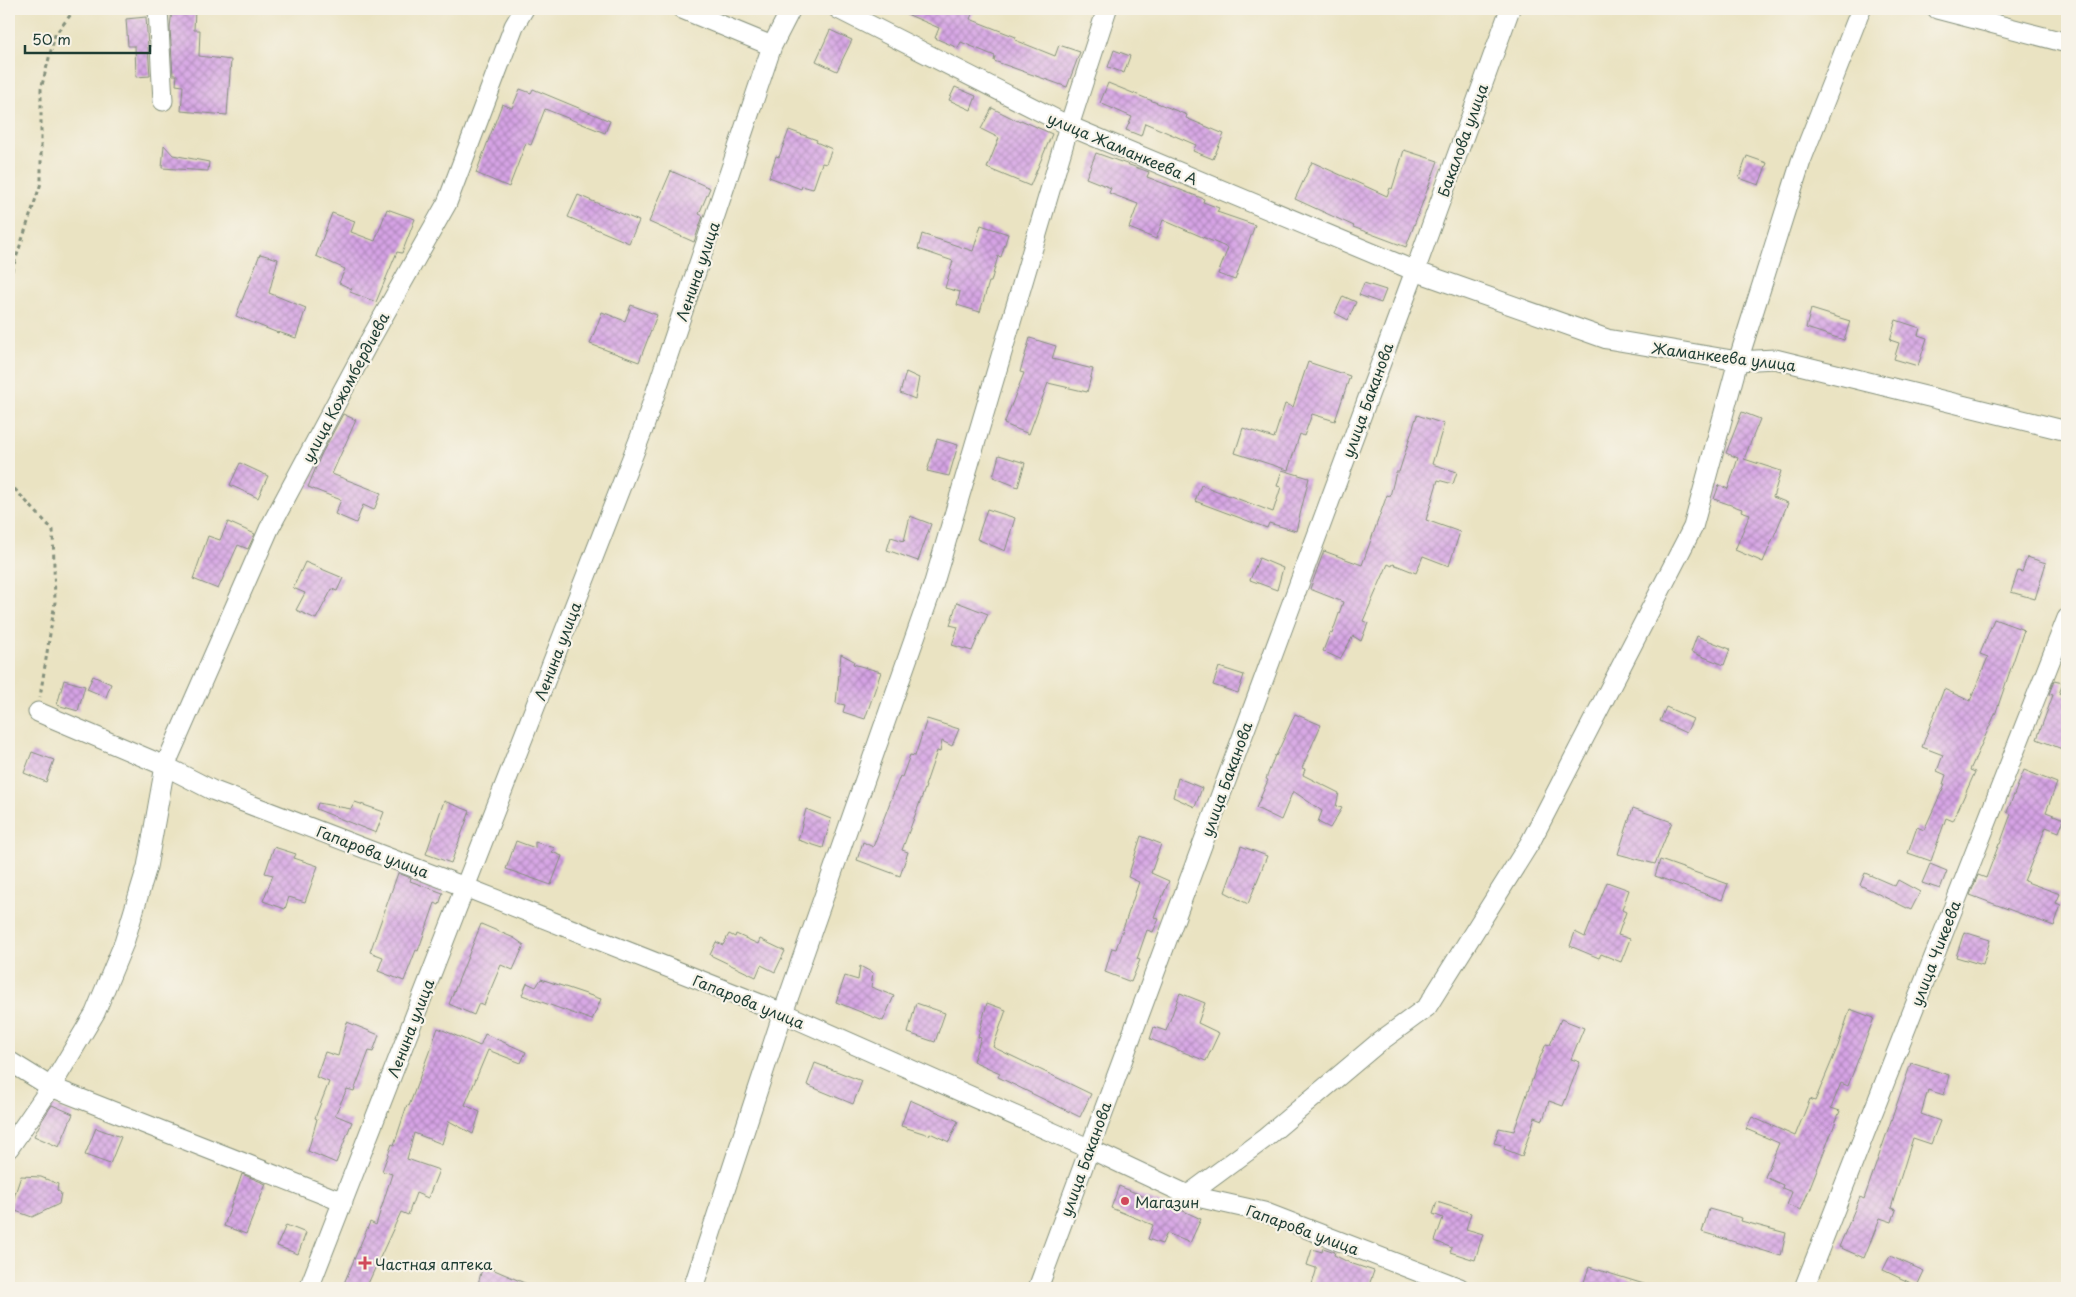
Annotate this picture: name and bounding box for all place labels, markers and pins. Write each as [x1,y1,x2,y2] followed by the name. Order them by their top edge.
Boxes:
[1135,1190,1199,1213] place label: Магазин
[1119,1195,1131,1207] marker: Магазин
[375,1252,493,1275] place label: Частная аптека
[359,1257,371,1269] marker: Частная аптека

